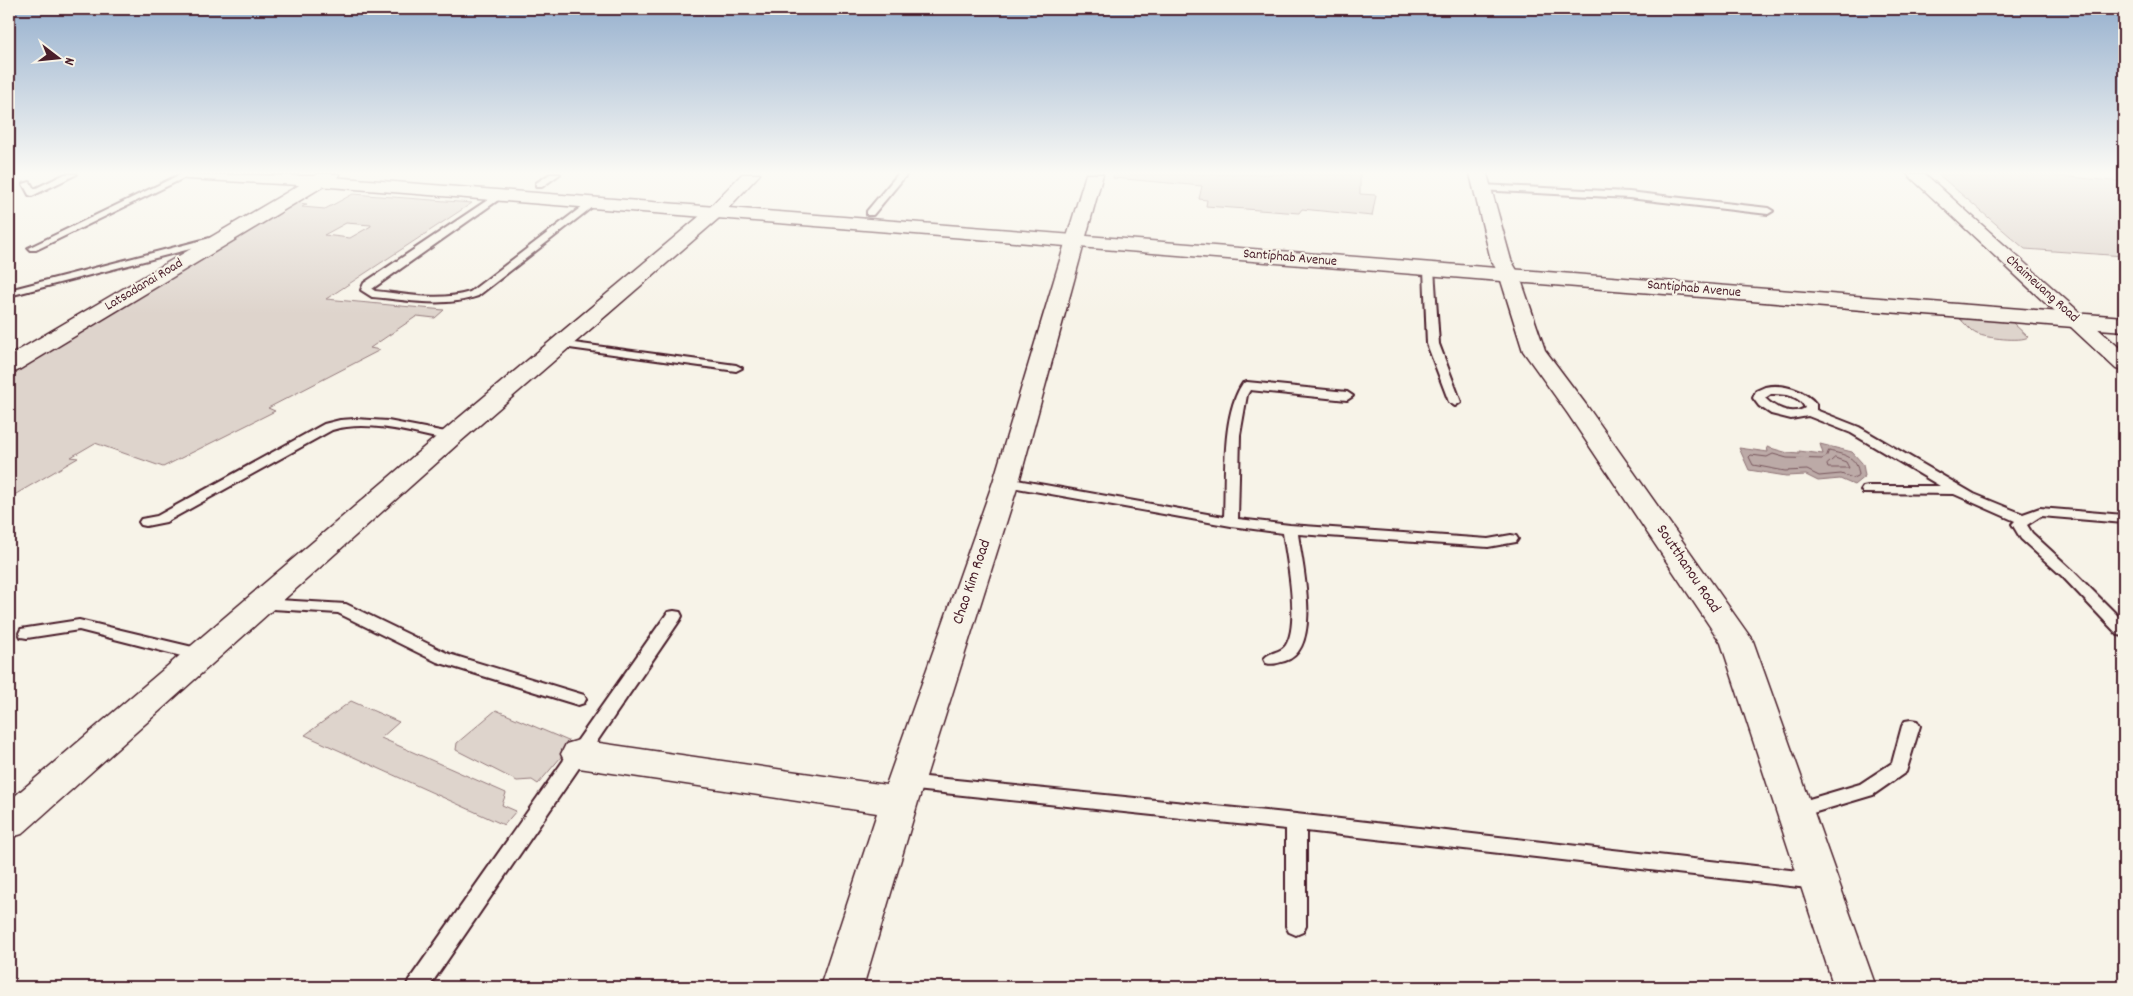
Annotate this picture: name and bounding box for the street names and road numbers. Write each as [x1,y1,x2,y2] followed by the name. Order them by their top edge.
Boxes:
[1242,244,1338,272] street label: Santiphab Avenue
[2001,251,2083,327] street label: Chaimeuang Road
[101,254,187,316] street label: Latsadanai Road
[1646,275,1742,303] street label: Santiphab Avenue
[1650,520,1726,618] street label: Soutthanou Road
[947,536,997,628] street label: Chao Kim Road

